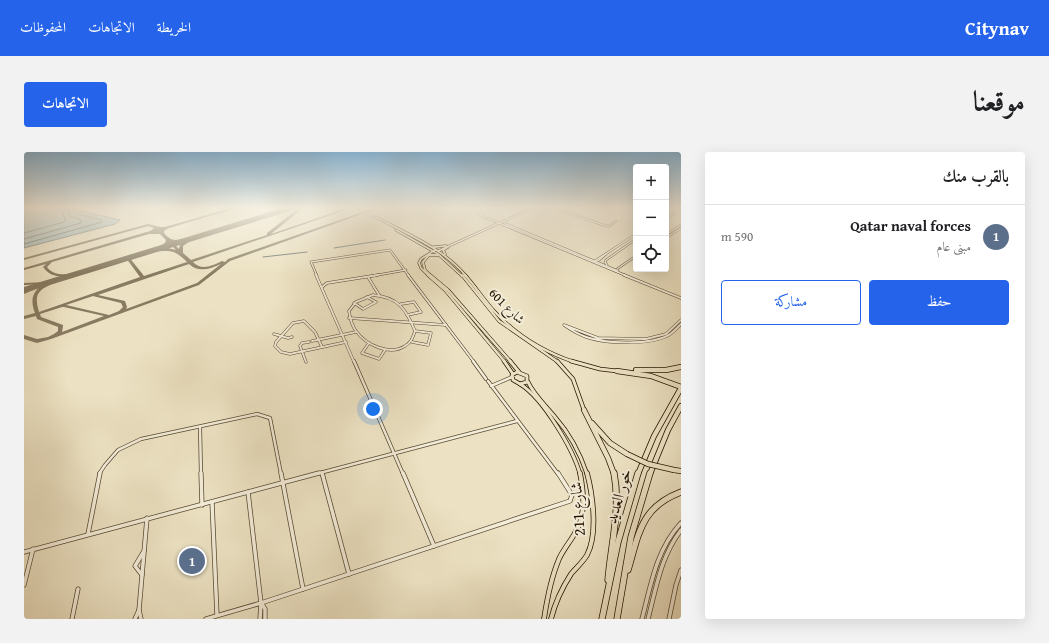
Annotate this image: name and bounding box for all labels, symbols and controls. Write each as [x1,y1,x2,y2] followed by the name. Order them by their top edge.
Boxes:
[965,14,1029,42] text: Citynav
[20,17,66,37] text: المحفوظات
[88,17,135,37] text: الاتجاهات
[157,17,191,37] text: الخريطة
[973,80,1025,121] text: موقعنا
[24,82,107,127] button: الاتجاهات
[942,163,1009,188] text: بالقرب منك
[633,164,669,272] map controls
[633,164,669,200] button: +
[633,200,669,236] button: −
[850,215,971,236] text: Qatar naval forces
[721,227,753,246] text: 590 m
[993,227,999,246] text: 1
[633,236,669,272] button: locate
[937,237,971,256] text: مبنى عام
[721,280,861,325] button: مشاركة
[869,280,1009,325] button: حفظ
[483,284,529,330] street label: شارع 601
[363,399,383,419] your location
[598,466,638,526] street label: خور العديد
[563,481,593,537] street label: شارع 211
[179,546,205,576] pin: 1

